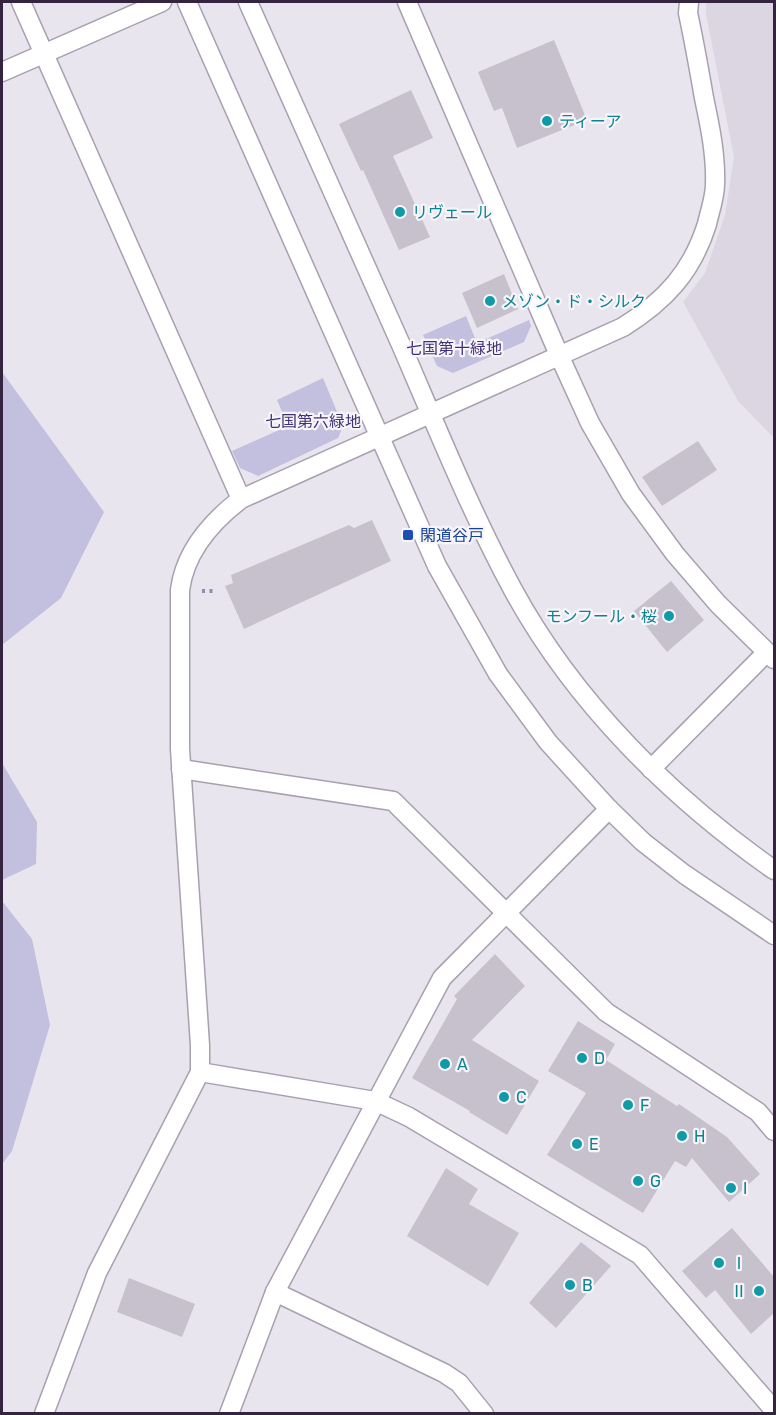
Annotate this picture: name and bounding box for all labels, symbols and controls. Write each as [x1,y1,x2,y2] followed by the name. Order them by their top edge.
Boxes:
[559,112,621,131] place label: ティーア
[540,114,554,128] marker: ティーア
[412,203,492,222] place label: リヴェール
[393,205,407,219] marker: リヴェール
[502,292,646,311] place label: メゾン・ド・シルク
[483,294,497,308] marker: メゾン・ド・シルク
[406,339,502,358] park label: 七国第十緑地
[265,412,361,431] park label: 七国第六緑地
[420,526,484,545] place label: 閑道谷戸
[401,528,415,542] marker: 閑道谷戸
[545,607,657,626] place label: モンフール・桜
[662,609,676,623] marker: モンフール・桜
[594,1049,605,1068] place label: D
[575,1051,589,1065] marker: D
[457,1055,468,1074] place label: A
[438,1057,452,1071] marker: A
[516,1088,527,1107] place label: C
[497,1090,511,1104] marker: C
[640,1096,649,1115] place label: F
[621,1098,635,1112] marker: F
[694,1127,705,1146] place label: H
[675,1129,689,1143] marker: H
[589,1135,599,1154] place label: E
[570,1137,584,1151] marker: E
[650,1172,661,1191] place label: G
[631,1174,645,1188] marker: G
[743,1179,747,1198] place label: I
[724,1181,738,1195] marker: I
[731,1254,747,1273] place label: Ⅰ
[712,1256,726,1270] marker: Ⅰ
[582,1276,593,1295] place label: B
[563,1278,577,1292] marker: B
[731,1282,747,1301] place label: Ⅱ
[752,1284,766,1298] marker: Ⅱ

